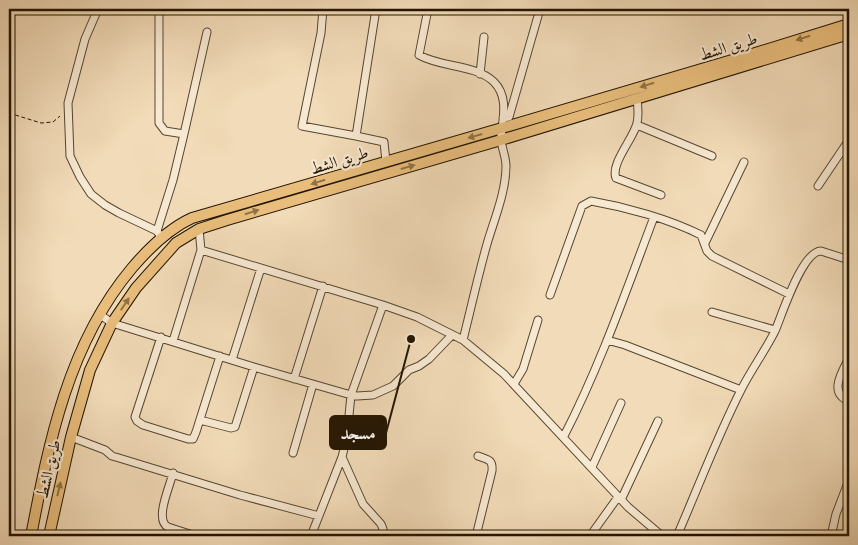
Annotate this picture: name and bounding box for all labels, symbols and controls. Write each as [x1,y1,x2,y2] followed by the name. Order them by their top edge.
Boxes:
[697,29,760,65] street label: طريق الشط
[795,35,810,43] one-way arrow
[640,82,655,90] one-way arrow
[467,133,482,141] one-way arrow
[308,143,371,179] street label: طريق الشط
[401,162,416,170] one-way arrow
[311,178,326,186] one-way arrow
[245,208,260,216] one-way arrow
[120,297,130,311] one-way arrow
[330,416,386,449] callout: مسجد
[340,422,376,445] text: مسجد
[32,438,65,501] street label: طريق الشط
[55,481,63,496] one-way arrow

